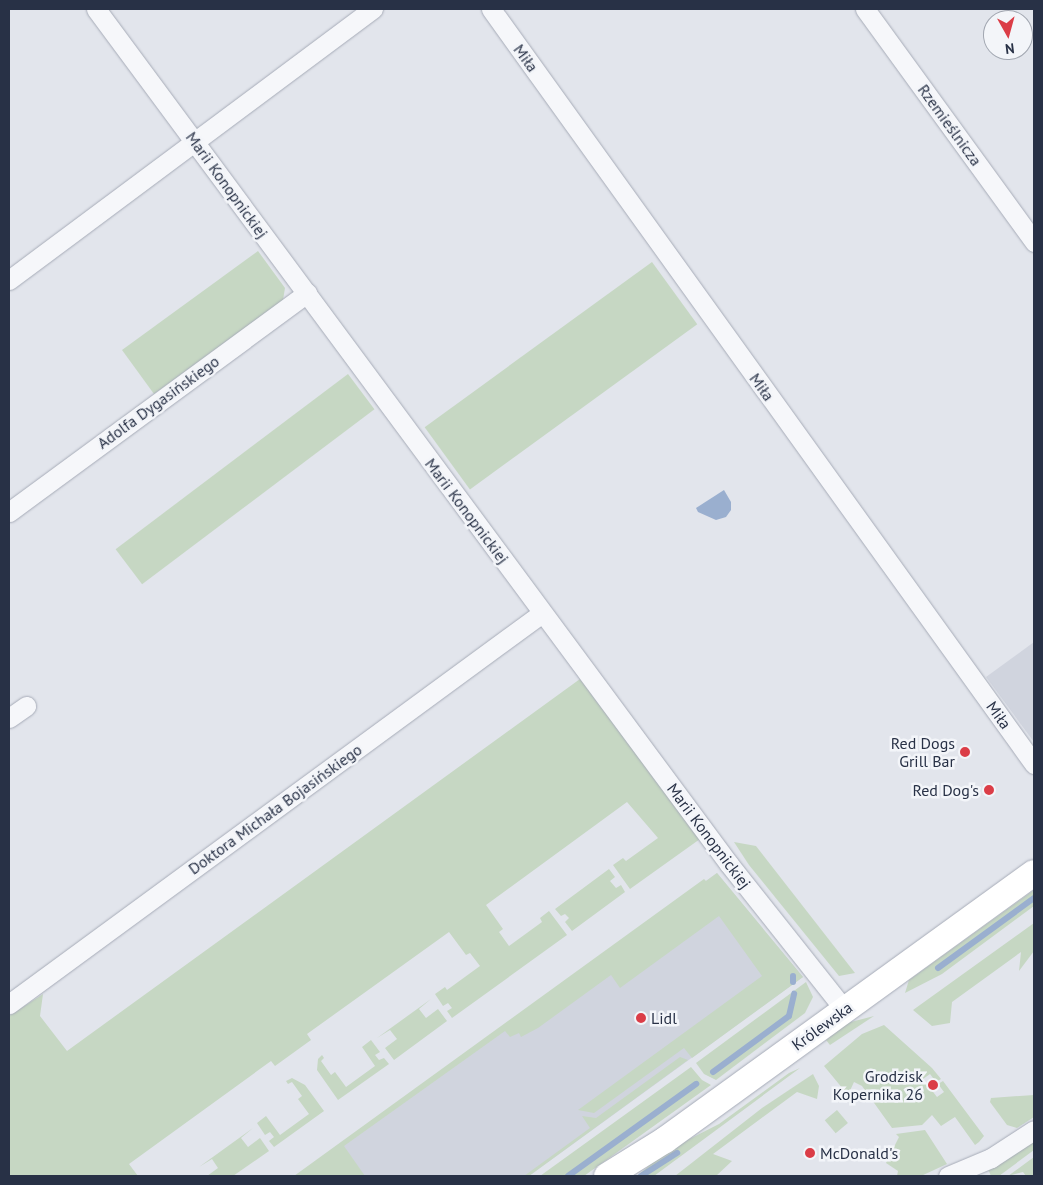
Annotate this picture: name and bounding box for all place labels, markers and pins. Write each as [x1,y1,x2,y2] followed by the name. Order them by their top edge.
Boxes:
[891,733,955,771] place label: Red Dogs Grill Bar
[959,746,971,758] marker: Red Dogs Grill Bar
[912,780,979,800] place label: Red Dog's
[983,784,995,796] marker: Red Dog's
[651,1008,677,1028] place label: Lidl
[635,1012,647,1024] marker: Lidl
[833,1066,923,1104] place label: Grodzisk Kopernika 26
[927,1079,939,1091] marker: Grodzisk Kopernika 26
[820,1143,898,1163] place label: McDonald's
[804,1147,816,1159] marker: McDonald's

